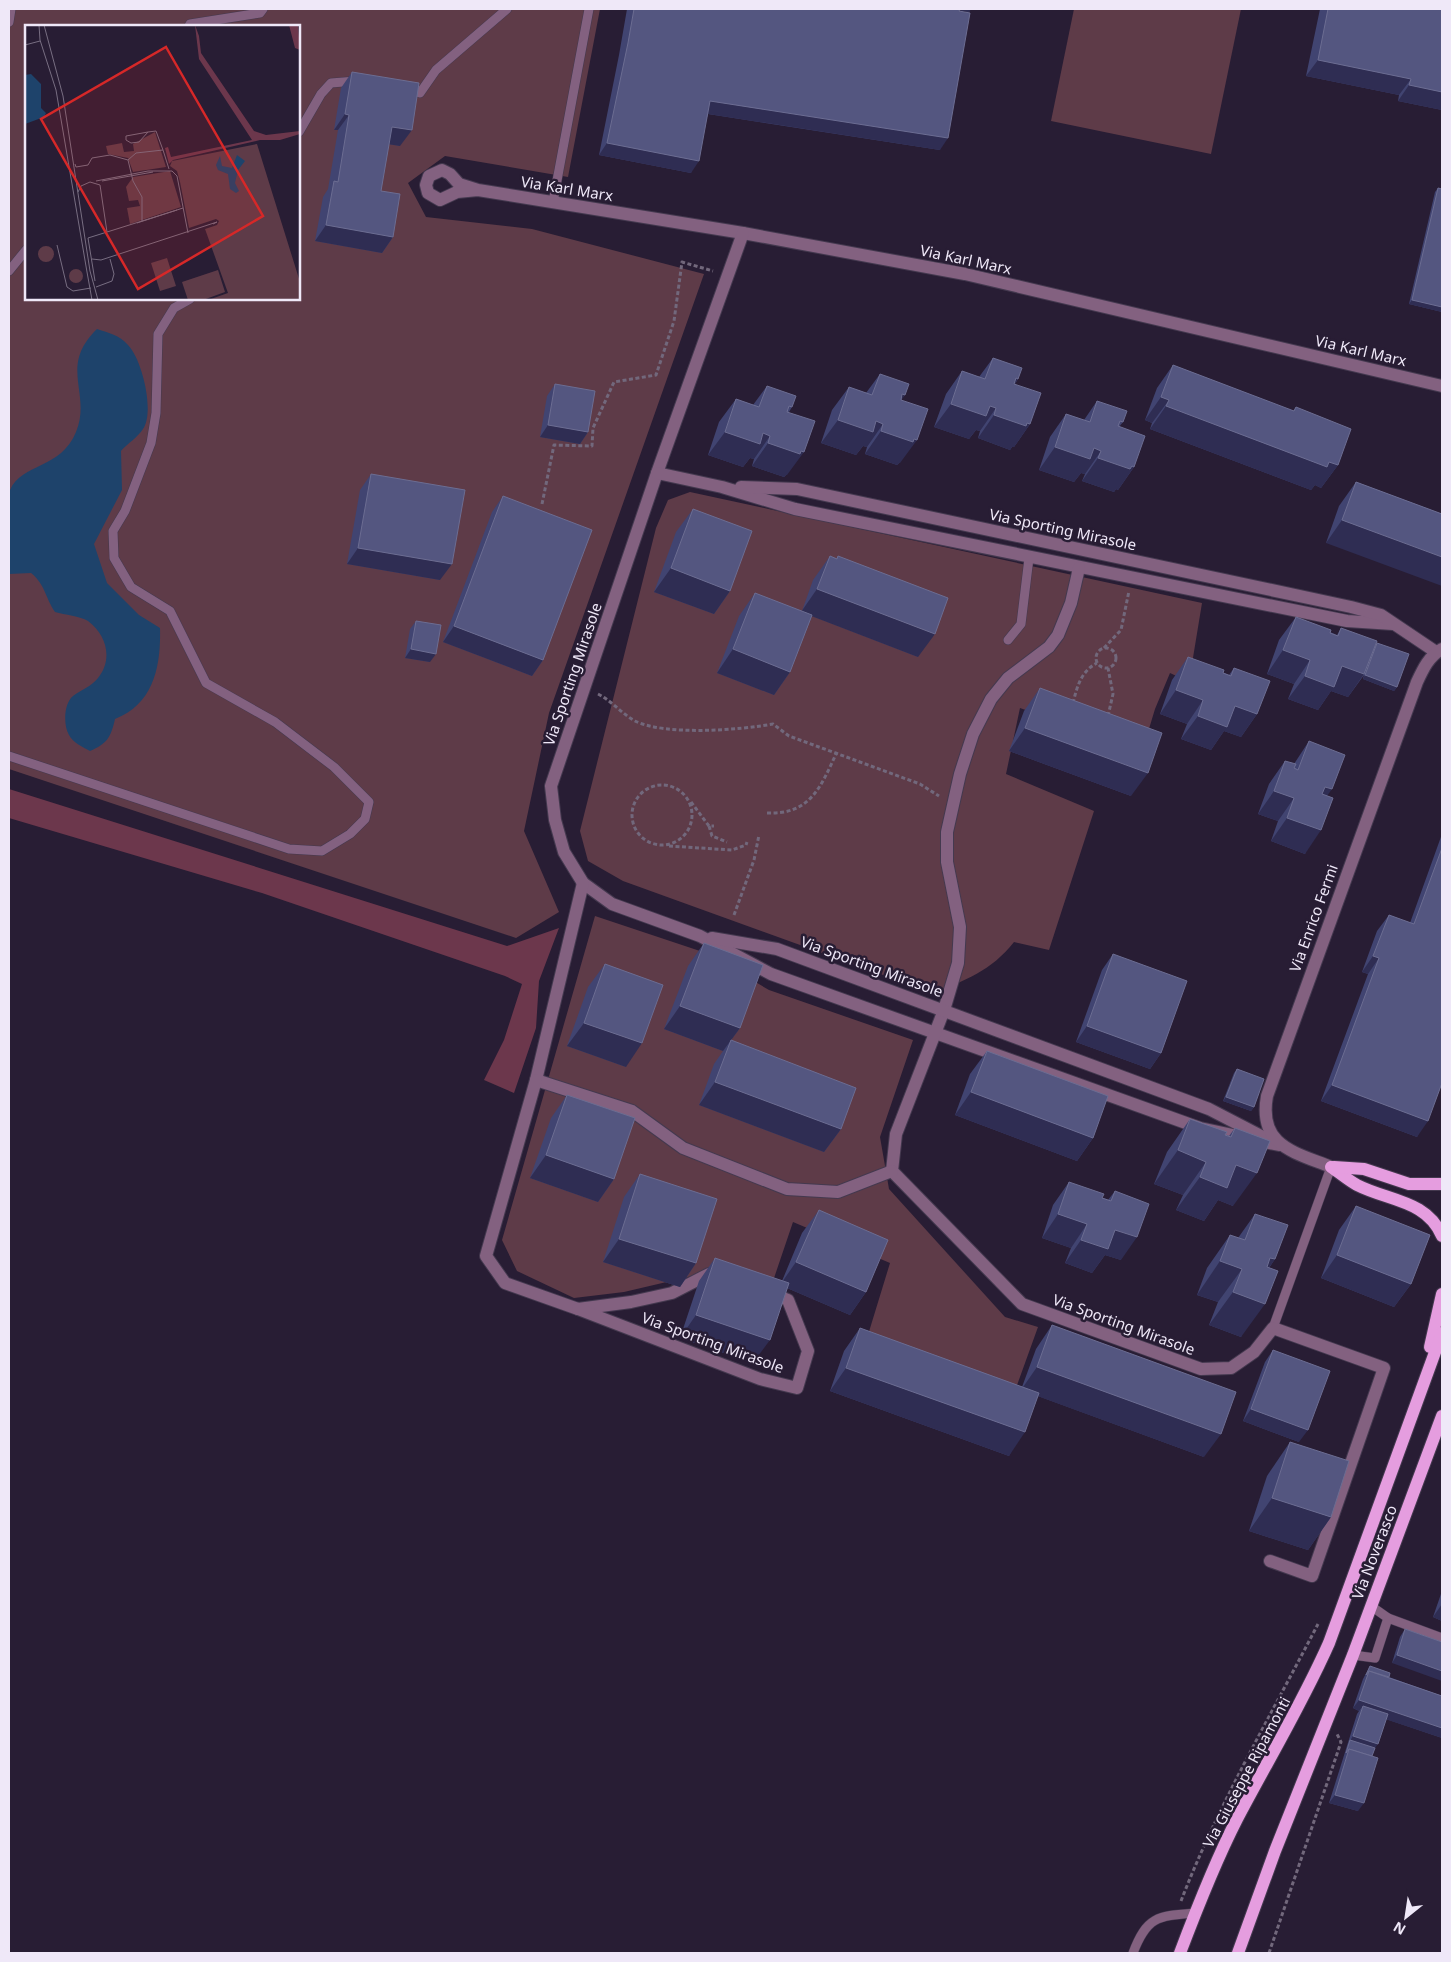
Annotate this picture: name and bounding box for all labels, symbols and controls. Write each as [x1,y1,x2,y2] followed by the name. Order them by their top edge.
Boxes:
[25,25,300,300] inset map
[520,171,615,205] street label: Via Karl Marx
[918,240,1014,278] street label: Via Karl Marx
[1313,330,1409,370] street label: Via Karl Marx
[988,504,1138,554] street label: Via Sporting Mirasole
[538,600,606,748] street label: Via Sporting Mirasole
[1284,861,1342,975] street label: Via Enrico Fermi
[798,931,946,1001] street label: Via Sporting Mirasole
[1050,1289,1198,1359] street label: Via Sporting Mirasole
[639,1307,787,1377] street label: Via Sporting Mirasole
[1347,1502,1401,1602] street label: Via Noverasco
[1198,1693,1294,1851] street label: Via Giuseppe Ripamonti
[1381,1892,1431,1942] north arrow
[1390,1918,1409,1940] text: N

